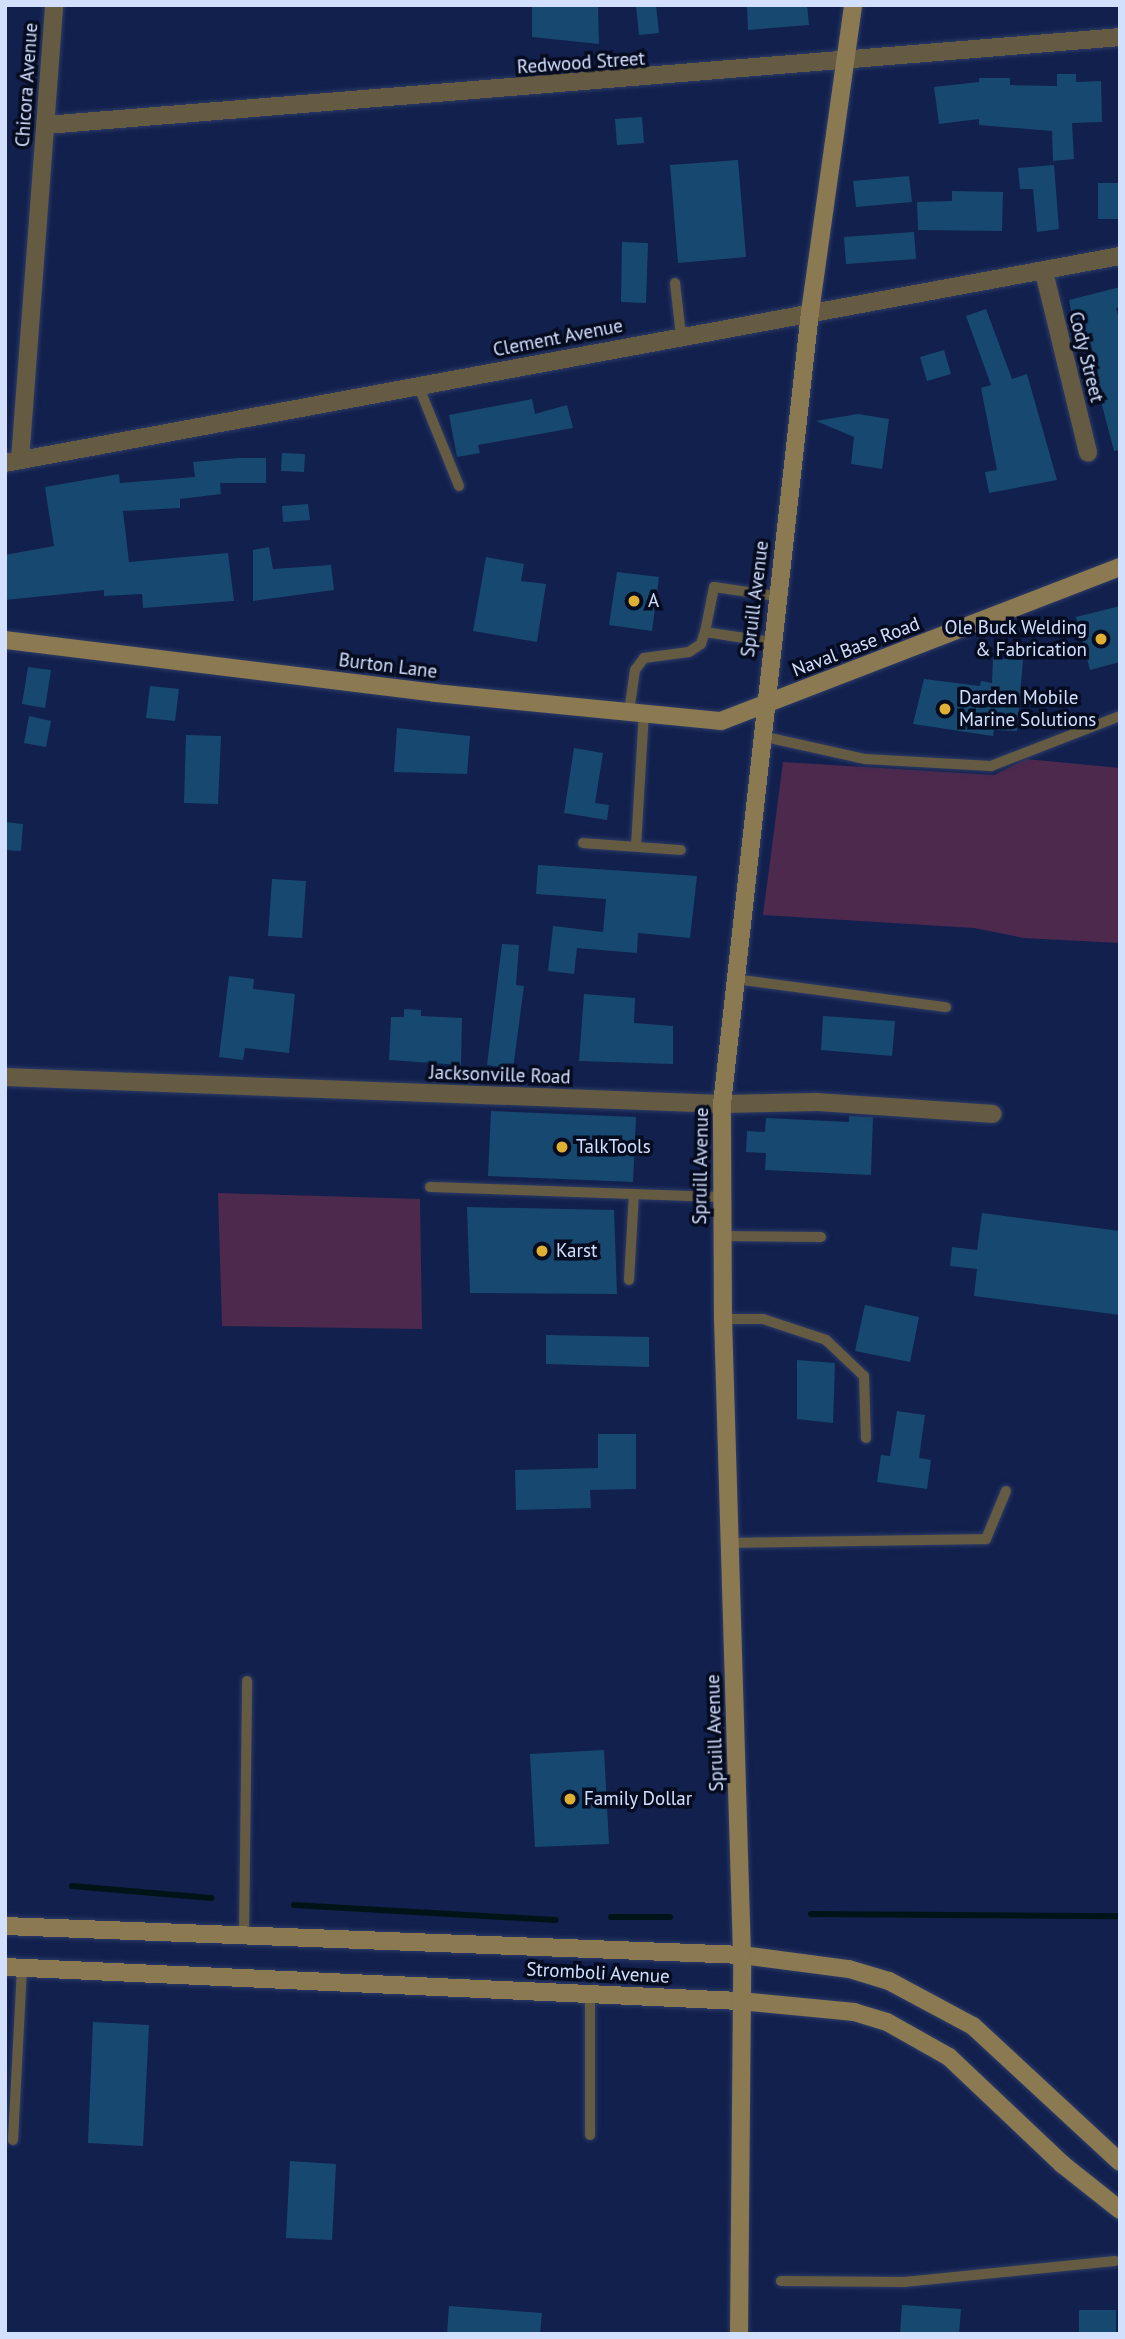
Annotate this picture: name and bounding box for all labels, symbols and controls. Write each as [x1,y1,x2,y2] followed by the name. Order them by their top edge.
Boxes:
[11,22,43,148] street label: Chicora Avenue
[516,47,646,79] street label: Redwood Street
[1064,309,1108,405] street label: Cody Street
[491,314,625,362] street label: Clement Avenue
[737,539,773,659] street label: Spruill Avenue
[648,590,659,612] place label: A
[626,593,642,609] marker: A
[789,612,923,682] street label: Naval Base Road
[944,617,1087,661] place label: Ole Buck Welding & Fabrication
[1093,631,1109,647] marker: Ole Buck Welding & Fabrication
[337,649,439,683] street label: Burton Lane
[959,687,1096,731] place label: Darden Mobile Marine Solutions
[937,701,953,717] marker: Darden Mobile Marine Solutions
[429,1061,571,1089] street label: Jacksonville Road
[689,1107,713,1225] street label: Spruill Avenue
[576,1136,651,1158] place label: TalkTools
[554,1139,570,1155] marker: TalkTools
[556,1240,597,1262] place label: Karst
[534,1243,550,1259] marker: Karst
[702,1674,728,1792] street label: Spruill Avenue
[584,1788,693,1810] place label: Family Dollar
[562,1791,578,1807] marker: Family Dollar
[525,1958,671,1988] street label: Stromboli Avenue

